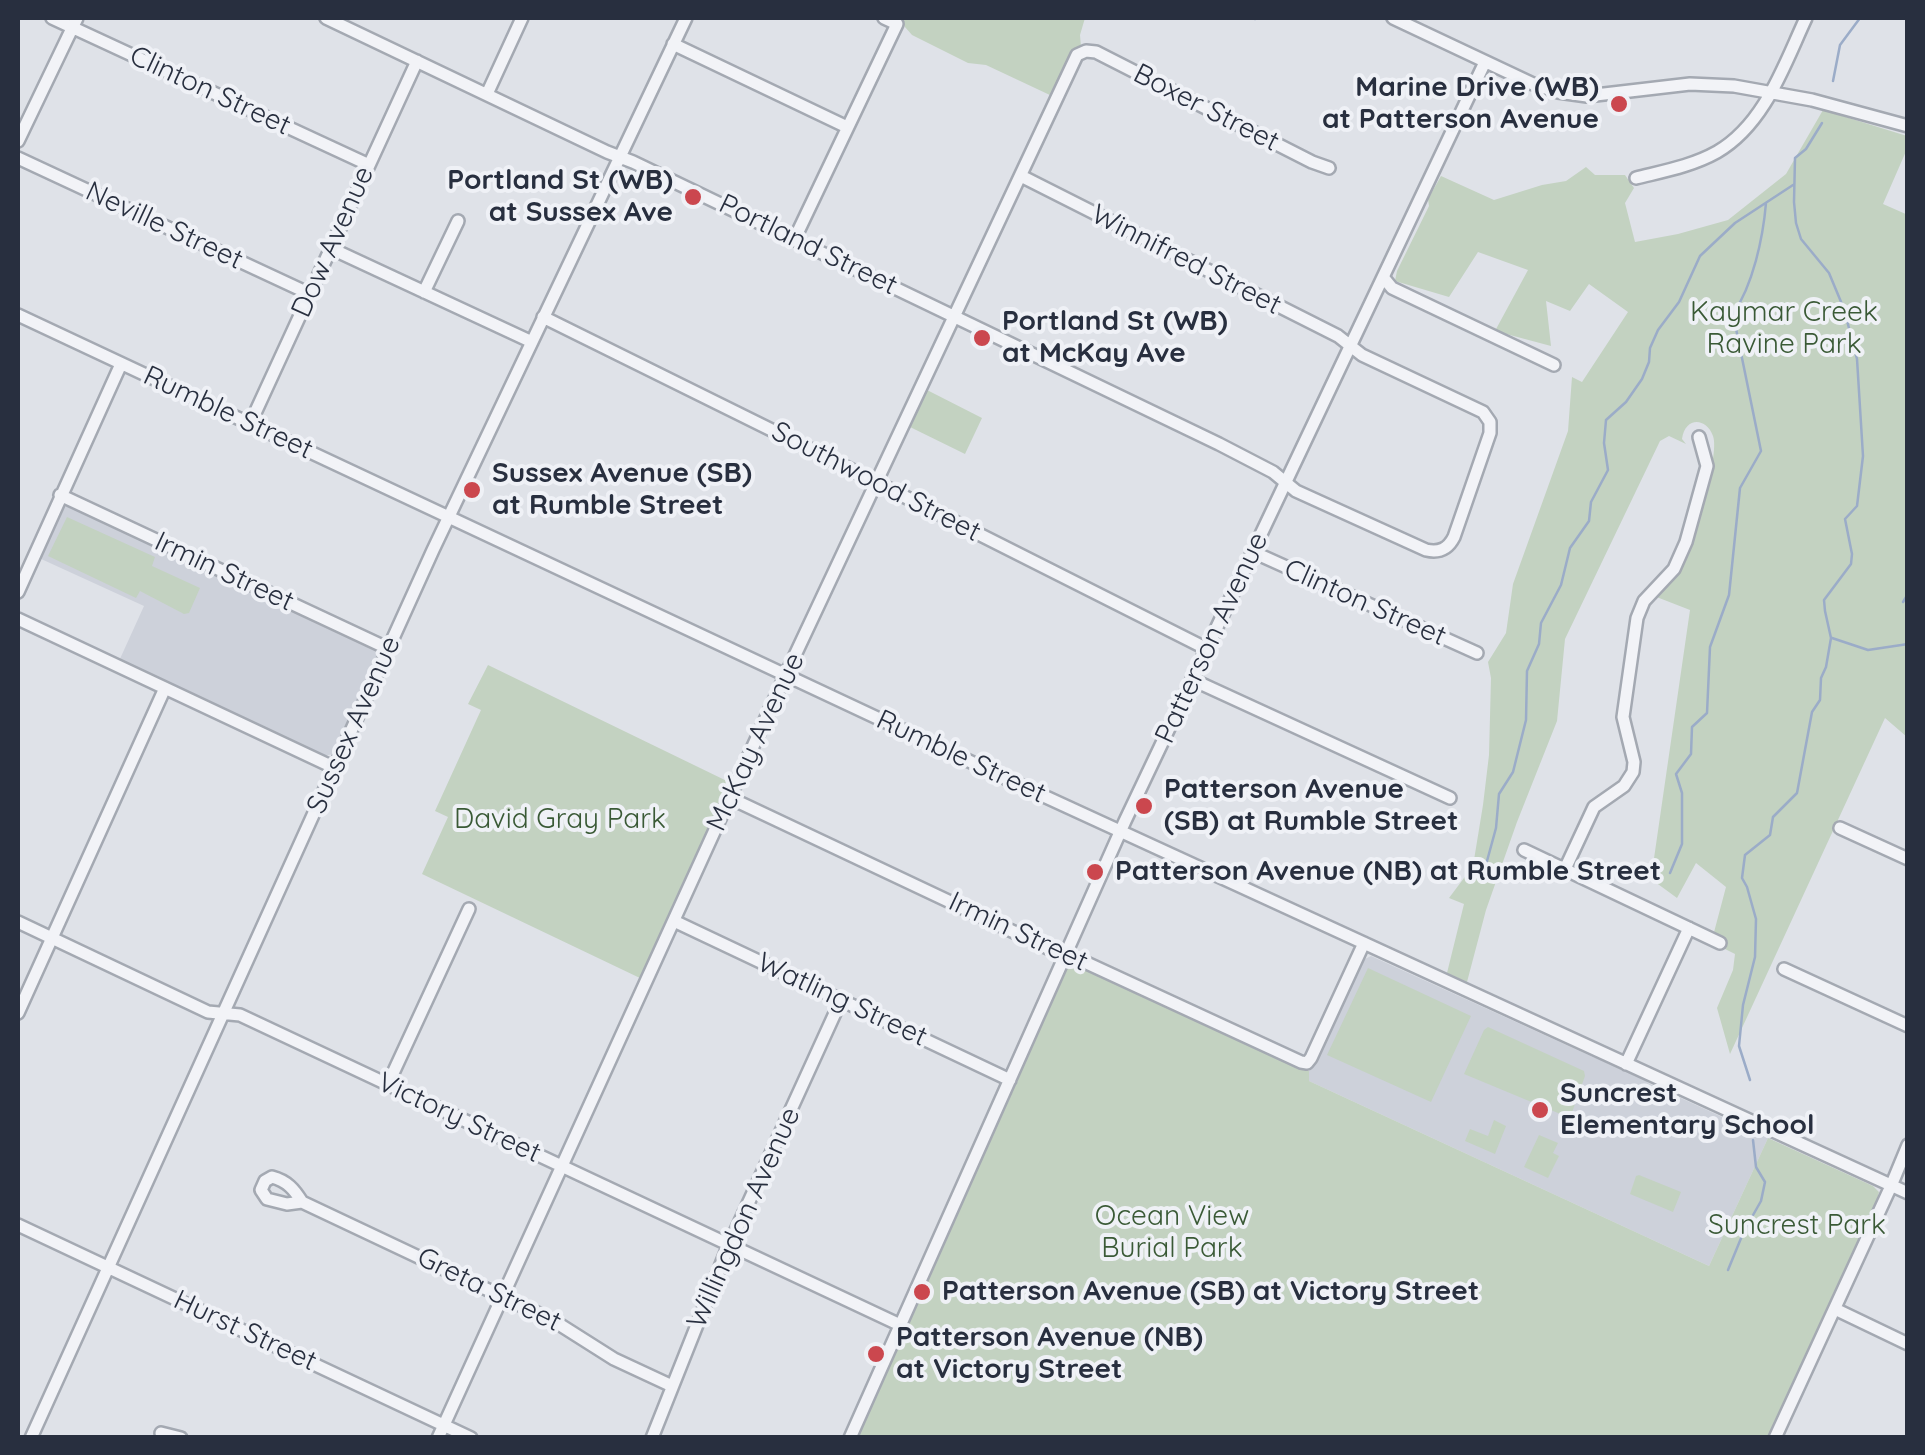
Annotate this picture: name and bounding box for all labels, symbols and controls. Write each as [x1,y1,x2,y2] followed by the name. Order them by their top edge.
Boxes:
[124,39,296,143] street label: Clinton Street
[1128,57,1284,159] street label: Boxer Street
[1322,71,1599,137] place label: Marine Drive (WB) at Patterson Avenue
[1608,93,1630,115] marker: Marine Drive (WB) at Patterson Avenue
[285,161,381,323] street label: Dow Avenue
[447,164,673,230] place label: Portland St (WB) at Sussex Ave
[80,175,248,277] street label: Neville Street
[682,186,704,208] marker: Portland St (WB) at Sussex Ave
[713,187,903,303] street label: Portland Street
[1085,198,1287,322] street label: Winnifred Street
[1690,296,1878,362] park label: Kaymar Creek Ravine Park
[1002,305,1228,371] place label: Portland St (WB) at McKay Ave
[971,327,993,349] marker: Portland St (WB) at McKay Ave
[138,359,318,467] street label: Rumble Street
[766,415,986,549] street label: Southwood Street
[492,457,752,523] place label: Sussex Avenue (SB) at Rumble Street
[461,479,483,501] marker: Sussex Avenue (SB) at Rumble Street
[149,525,299,619] street label: Irmin Street
[1148,527,1276,749] street label: Patterson Avenue
[1279,552,1451,654] street label: Clinton Street
[300,631,408,819] street label: Sussex Avenue
[700,648,812,836] street label: McKay Avenue
[871,703,1051,811] street label: Rumble Street
[1164,773,1458,839] place label: Patterson Avenue (SB) at Rumble Street
[1133,795,1155,817] marker: Patterson Avenue (SB) at Rumble Street
[454,803,666,837] park label: David Gray Park
[1115,855,1661,889] place label: Patterson Avenue (NB) at Rumble Street
[1084,861,1106,883] marker: Patterson Avenue (NB) at Rumble Street
[943,885,1093,979] street label: Irmin Street
[752,946,932,1054] street label: Watling Street
[372,1066,546,1170] street label: Victory Street
[1560,1077,1814,1143] place label: Suncrest Elementary School
[1529,1099,1551,1121] marker: Suncrest Elementary School
[680,1102,808,1334] street label: Willingdon Avenue
[1095,1200,1249,1266] park label: Ocean View Burial Park
[1708,1209,1886,1243] park label: Suncrest Park
[411,1241,567,1339] street label: Greta Street
[942,1275,1479,1309] place label: Patterson Avenue (SB) at Victory Street
[911,1281,933,1303] marker: Patterson Avenue (SB) at Victory Street
[168,1283,322,1379] street label: Hurst Street
[896,1321,1203,1387] place label: Patterson Avenue (NB) at Victory Street
[865,1343,887,1365] marker: Patterson Avenue (NB) at Victory Street

